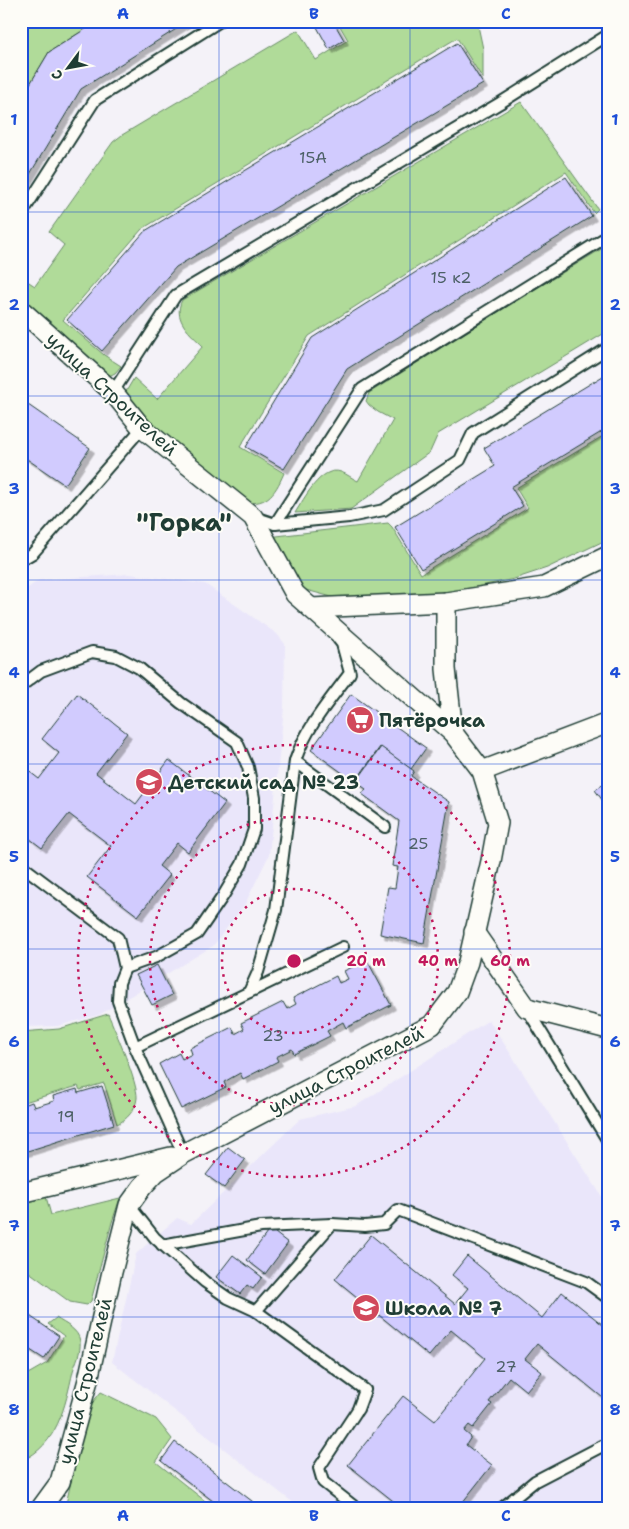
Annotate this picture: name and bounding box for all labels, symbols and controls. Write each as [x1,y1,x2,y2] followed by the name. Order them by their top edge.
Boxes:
[117,3,129,24] text: A
[309,3,319,24] text: B
[501,3,511,24] text: C
[42,42,92,92] north arrow
[47,66,67,83] text: С
[10,109,18,130] text: 1
[611,109,619,130] text: 1
[299,147,327,168] house number: 15А
[431,267,471,288] house number: 15 к2
[8,294,20,315] text: 2
[609,294,621,315] text: 2
[41,327,183,461] street label: улица Строителей
[8,478,20,499] text: 3
[609,478,621,499] text: 3
[136,507,232,539] district label: "Горка"
[8,662,20,683] text: 4
[609,662,621,683] text: 4
[345,705,375,735] supermarket icon: Пятёрочка
[379,708,485,733] place label: Пятёрочка
[134,767,164,797] school or university icon: Детский сад № 23
[168,770,359,795] place label: Детский сад № 23
[408,833,428,854] house number: 25
[9,846,19,867] text: 5
[610,846,620,867] text: 5
[346,951,386,971] text: 20 m
[418,951,458,971] text: 40 m
[490,951,530,971] text: 60 m
[285,952,303,970] centre of rings
[264,1020,428,1120] street label: улица Строителей
[262,1025,284,1046] house number: 23
[8,1031,20,1052] text: 6
[609,1031,621,1052] text: 6
[57,1106,75,1127] house number: 19
[8,1215,20,1236] text: 7
[609,1215,621,1236] text: 7
[351,1293,381,1323] school or university icon: Школа № 7
[52,1295,118,1467] street label: улица Строителей
[385,1296,502,1321] place label: Школа № 7
[495,1356,517,1377] house number: 27
[8,1399,20,1420] text: 8
[609,1399,621,1420] text: 8
[117,1505,129,1526] text: A
[309,1505,319,1526] text: B
[501,1505,511,1526] text: C

